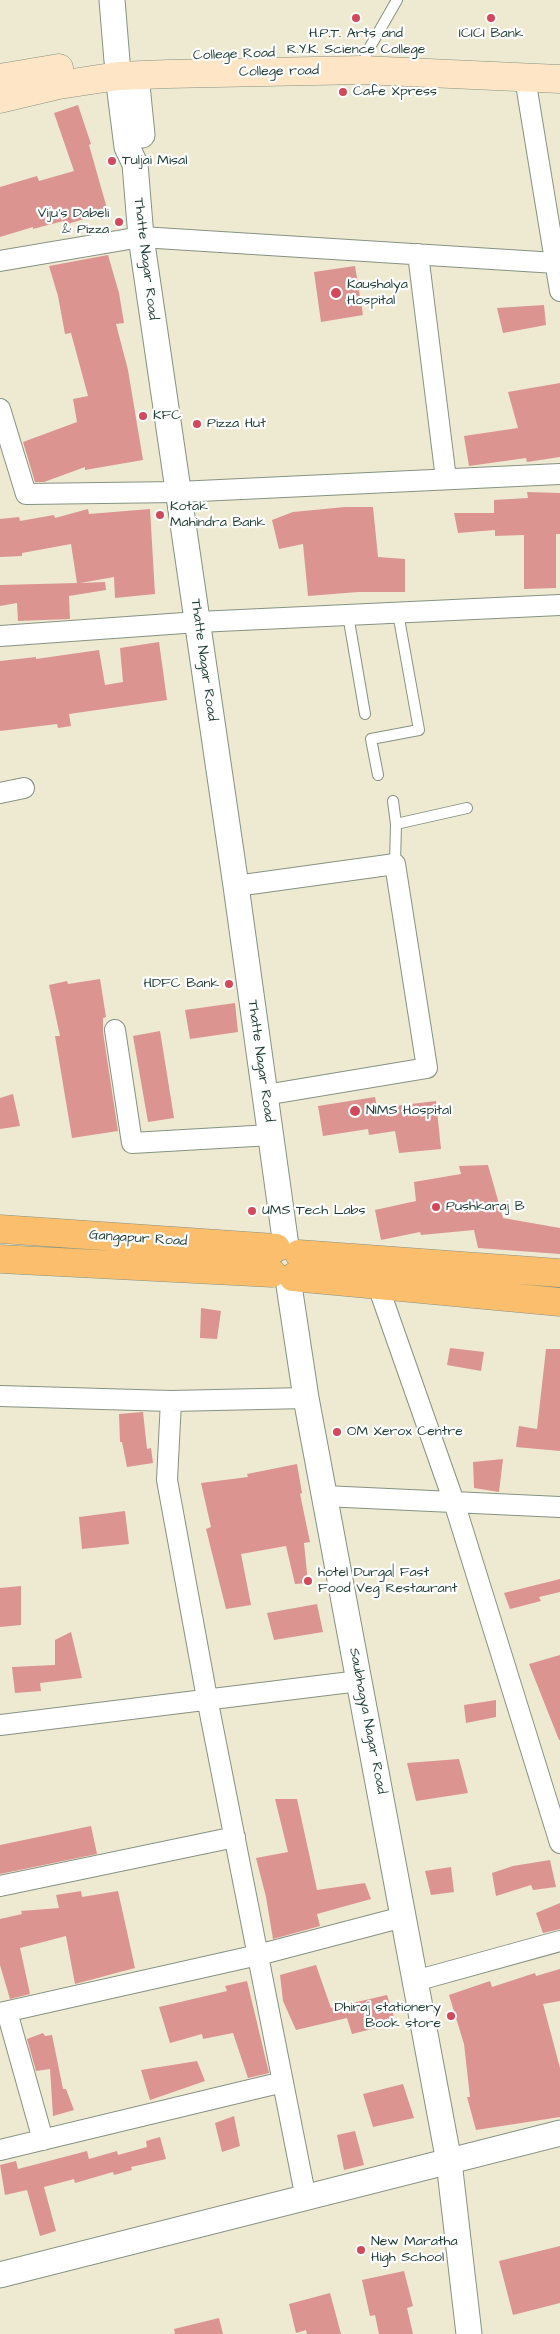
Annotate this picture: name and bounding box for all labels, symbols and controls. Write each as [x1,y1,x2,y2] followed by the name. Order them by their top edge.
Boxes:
[350,12,362,24] marker: H.P.T. Arts and R.Y.K. Science College
[485,12,497,24] marker: ICICI Bank
[287,26,425,58] place label: H.P.T. Arts and R.Y.K. Science College
[459,26,523,42] place label: ICICI Bank
[193,45,275,65] street label: College Road
[239,63,319,81] street label: College road
[353,84,437,100] place label: Cafe Xpress
[337,86,349,98] marker: Cafe Xpress
[122,153,187,169] place label: Tuljai Misal
[106,155,118,167] marker: Tuljai Misal
[129,197,161,321] street label: Thatte Nagar Road
[38,206,109,238] place label: Viju's Dabeli & Pizza
[113,216,125,228] marker: Viju's Dabeli & Pizza
[347,277,408,310] place label: Kaushalya Hospital
[329,286,343,300] marker: Kaushalya Hospital
[153,408,181,424] place label: KFC
[137,410,149,422] marker: KFC
[207,416,266,432] place label: Pizza Hut
[191,418,203,430] marker: Pizza Hut
[170,499,265,532] place label: Kotak Mahindra Bank
[154,509,166,521] marker: Kotak Mahindra Bank
[186,598,220,722] street label: Thatte Nagar Road
[144,976,219,992] place label: HDFC Bank
[223,978,235,990] marker: HDFC Bank
[243,999,277,1123] street label: Thatte Nagar Road
[366,1103,451,1119] place label: NIMS Hospital
[348,1104,362,1118] marker: NIMS Hospital
[446,1199,525,1215] place label: Pushkaraj B
[430,1201,442,1213] marker: Pushkaraj B
[262,1203,365,1219] place label: UMS Tech Labs
[246,1205,258,1217] marker: UMS Tech Labs
[88,1227,188,1251] street label: Gangapur Road
[347,1424,463,1440] place label: OM Xerox Centre
[331,1426,343,1438] marker: OM Xerox Centre
[318,1565,457,1598] place label: hotel Durga| Fast Food Veg Restaurant
[302,1575,314,1587] marker: hotel Durga| Fast Food Veg Restaurant
[345,1647,389,1795] street label: Saubhagya Nagar Road
[334,2000,441,2032] place label: Dhiraj stationery Book store
[445,2010,457,2022] marker: Dhiraj stationery Book store
[371,2234,458,2266] place label: New Maratha High School
[355,2244,367,2256] marker: New Maratha High School

